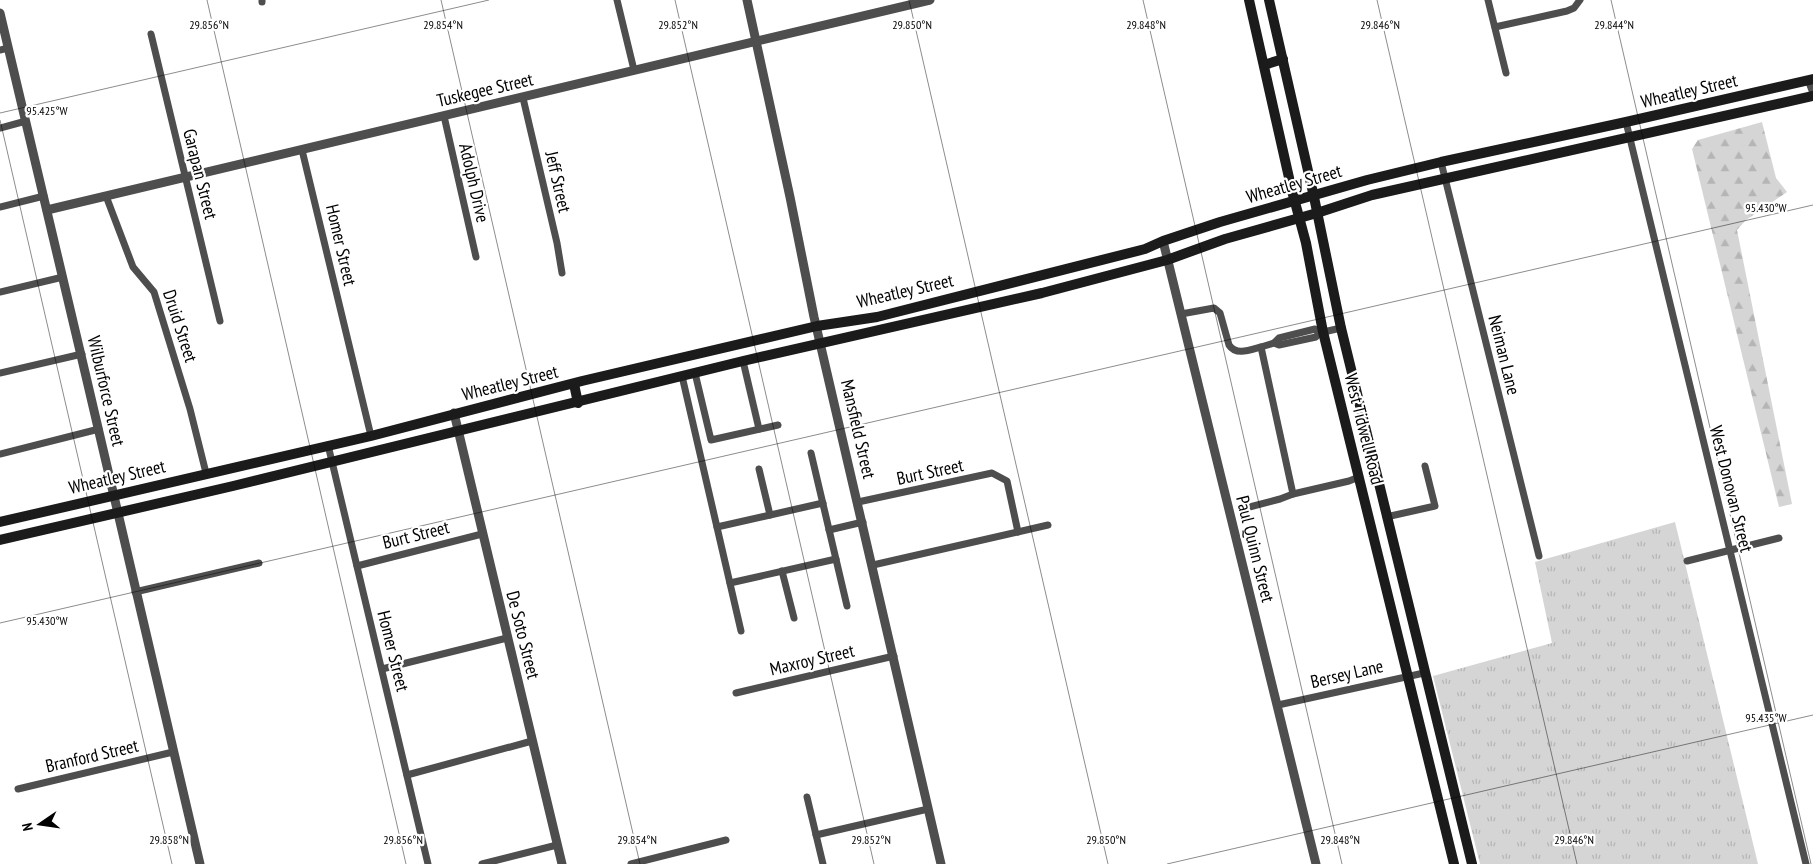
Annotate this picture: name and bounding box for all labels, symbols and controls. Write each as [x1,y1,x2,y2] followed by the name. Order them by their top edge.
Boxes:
[189,17,229,32] text: 29.856°N
[423,17,463,32] text: 29.854°N
[658,17,698,32] text: 29.852°N
[892,17,932,32] text: 29.850°N
[1126,17,1166,32] text: 29.848°N
[1360,17,1400,32] text: 29.846°N
[1594,17,1634,32] text: 29.844°N
[435,67,535,112] street label: Tuskegee Street
[1638,68,1739,113] street label: Wheatley Street
[26,103,68,118] text: 95.425°W
[178,126,223,221] street label: Garapan Street
[454,141,495,225] street label: Adolph Drive
[540,148,577,215] street label: Jeff Street
[1243,159,1344,208] street label: Wheatley Street
[1745,200,1787,215] text: 95.430°W
[321,202,362,288] street label: Homer Street
[854,268,955,313] street label: Wheatley Street
[158,287,203,365] street label: Druid Street
[1483,313,1525,397] street label: Neiman Lane
[83,333,130,448] street label: Wilburforce Street
[459,359,560,406] street label: Wheatley Street
[1340,371,1389,487] street label: West Tidwell Road
[836,377,881,481] street label: Mansfield Street
[1705,423,1758,555] street label: West Donovan Street
[894,453,965,490] street label: Burt Street
[66,454,167,499] street label: Wheatley Street
[1231,493,1280,605] street label: Paul Quinn Street
[380,515,452,554] street label: Burt Street
[501,589,546,681] street label: De Soto Street
[372,608,415,694] street label: Homer Street
[26,613,68,628] text: 95.430°W
[767,639,856,680] street label: Maxroy Street
[1308,654,1385,693] street label: Bersey Lane
[1745,710,1787,725] text: 95.435°W
[43,734,141,777] street label: Branford Street
[15,799,65,849] north arrow
[18,821,37,833] text: N
[149,832,189,847] text: 29.858°N
[383,832,423,847] text: 29.856°N
[617,832,657,847] text: 29.854°N
[851,832,891,847] text: 29.852°N
[1086,832,1126,847] text: 29.850°N
[1320,832,1360,847] text: 29.848°N
[1554,832,1594,847] text: 29.846°N

